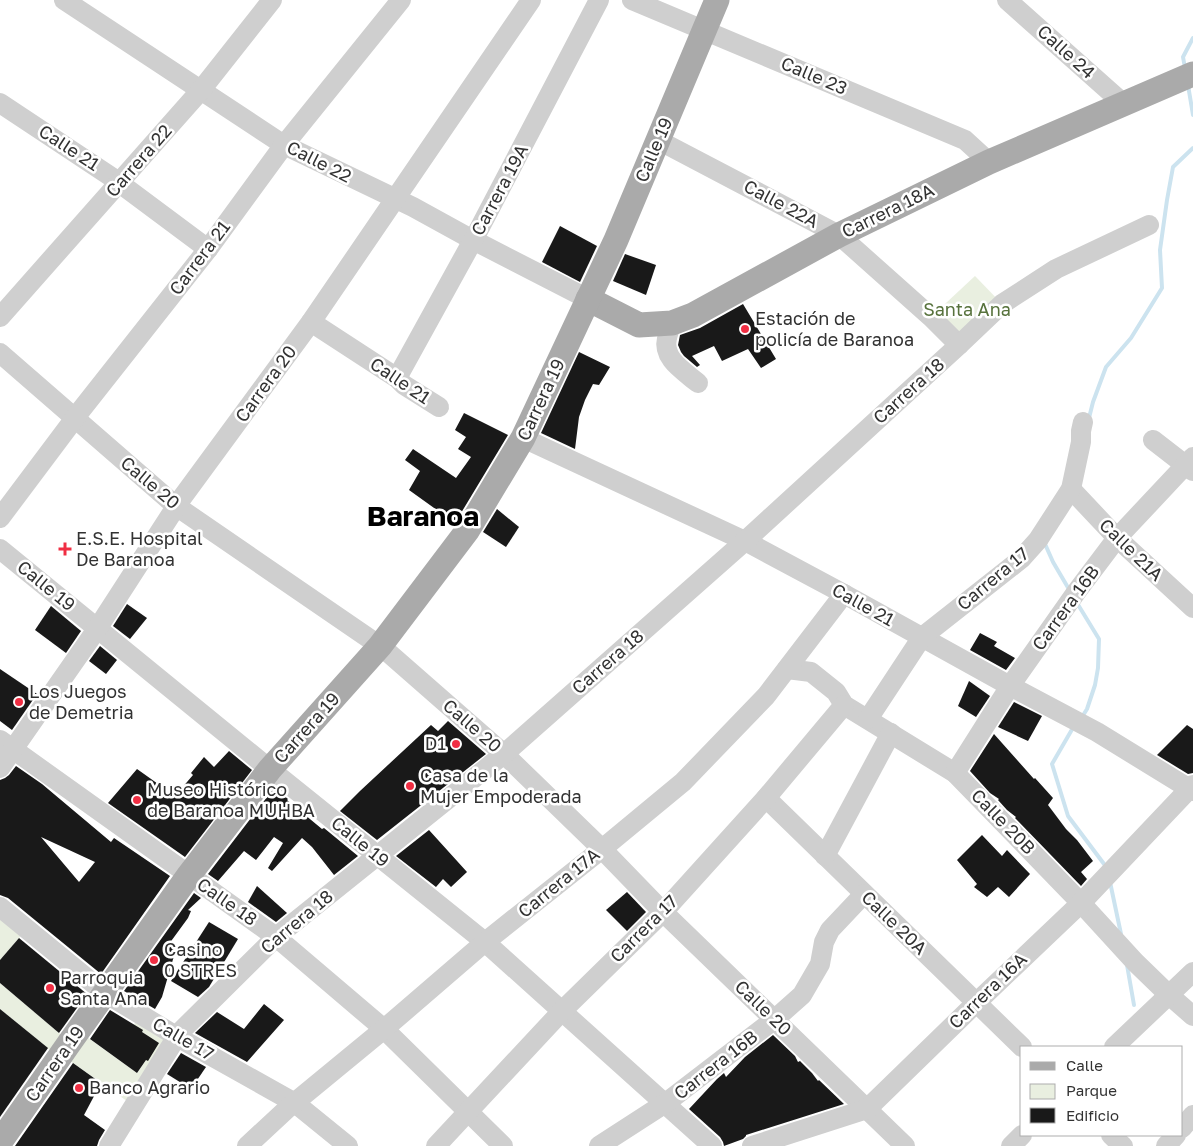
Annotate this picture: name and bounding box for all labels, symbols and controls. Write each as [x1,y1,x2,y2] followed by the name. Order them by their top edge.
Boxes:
[1033,20,1100,83] street label: Calle 24
[778,51,851,99] street label: Calle 23
[630,114,677,185] street label: Calle 19
[35,119,104,175] street label: Calle 21
[101,120,176,201] street label: Carrera 22
[283,136,355,187] street label: Calle 22
[466,140,532,239] street label: Carrera 19A
[740,174,823,232] street label: Calle 22A
[838,178,937,242] street label: Carrera 18A
[164,216,234,299] street label: Carrera 21
[923,298,1011,320] park label: Santa Ana
[755,307,914,350] place label: Estación de policía de Baranoa
[739,323,751,335] marker: Estación de policía de Baranoa
[230,341,300,426] street label: Carrera 20
[366,352,435,408] street label: Calle 21
[868,353,948,428] street label: Carrera 18
[512,355,569,444] street label: Carrera 19
[117,451,185,513] street label: Calle 20
[367,499,479,532] district label: Baranoa
[1095,514,1168,585] street label: Calle 21A
[76,527,203,570] place label: E.S.E. Hospital De Baranoa
[58,542,72,556] marker: E.S.E. Hospital De Baranoa
[952,542,1033,614] street label: Carrera 17
[13,555,80,615] street label: Calle 19
[1027,561,1103,654] street label: Carrera 16B
[828,578,899,630] street label: Calle 21
[567,624,648,698] street label: Carrera 18
[29,680,134,723] place label: Los Juegos de Demetria
[269,687,344,767] street label: Carrera 19
[439,694,506,757] street label: Calle 20
[13,696,25,708] marker: Los Juegos de Demetria
[425,732,446,754] place label: D1
[450,738,462,750] marker: D1
[420,764,582,807] place label: Casa de la Mujer Empoderada
[147,778,315,821] place label: Museo Histórico de Baranoa MUHBA
[404,780,416,792] marker: Casa de la Mujer Empoderada
[967,784,1040,859] street label: Calle 20B
[131,794,143,806] marker: Museo Histórico de Baranoa MUHBA
[327,811,394,871] street label: Calle 19
[513,843,604,922] street label: Carrera 17A
[193,873,262,930] street label: Calle 18
[256,885,337,958] street label: Carrera 18
[857,886,932,959] street label: Calle 20A
[605,890,682,967] street label: Carrera 17
[164,938,237,981] place label: Casino 0 STRES
[944,948,1031,1033] street label: Carrera 16A
[148,954,160,966] marker: Casino 0 STRES
[60,966,148,1009] place label: Parroquia Santa Ana
[731,975,797,1040] street label: Calle 20
[44,982,56,994] marker: Parroquia Santa Ana
[149,1012,218,1064] street label: Calle 17
[20,1021,88,1106] street label: Carrera 19
[669,1025,762,1104] street label: Carrera 16B
[1020,1046,1183,1136] legend
[1066,1056,1103,1074] text: Calle
[89,1076,210,1098] place label: Banco Agrario
[1066,1081,1117,1099] text: Parque
[73,1082,85,1094] marker: Banco Agrario
[1066,1106,1119,1124] text: Edificio

